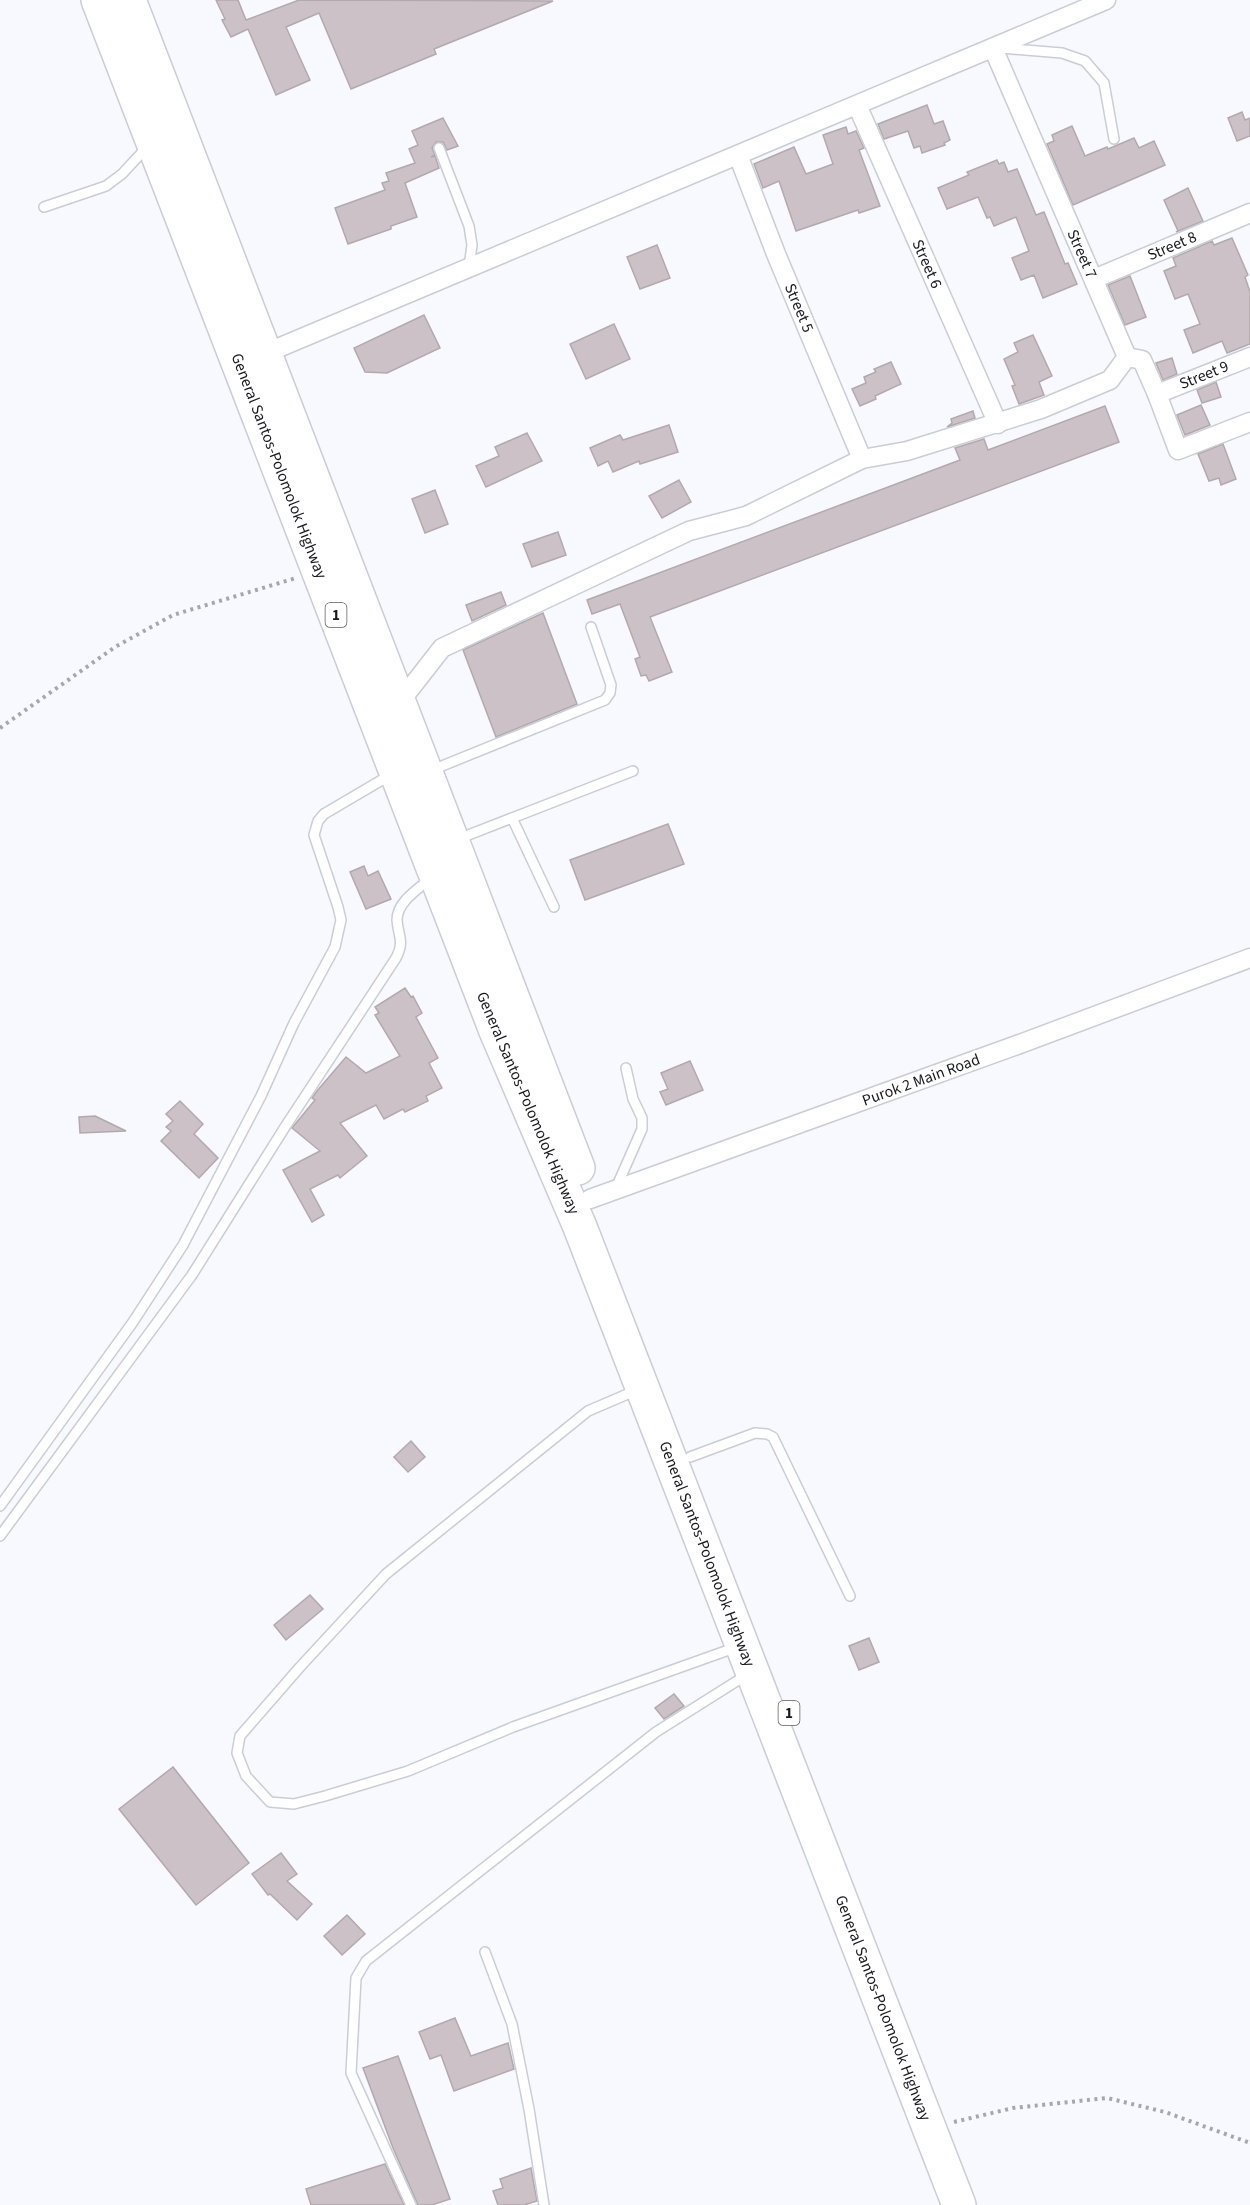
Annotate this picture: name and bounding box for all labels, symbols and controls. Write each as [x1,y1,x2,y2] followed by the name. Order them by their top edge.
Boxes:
[1062,226,1102,282] street label: Street 7
[1144,226,1200,266] street label: Street 8
[907,236,947,292] street label: Street 6
[779,280,819,336] street label: Street 5
[226,350,332,582] street label: General Santos-Polomolok Highway
[1176,355,1232,395] street label: Street 9
[326,603,346,627] road number: 1
[471,988,585,1218] street label: General Santos-Polomolok Highway
[859,1048,983,1112] street label: Purok 2 Main Road
[654,1438,760,1670] street label: General Santos-Polomolok Highway
[778,1701,800,1725] road number: 1
[830,1892,936,2124] street label: General Santos-Polomolok Highway

